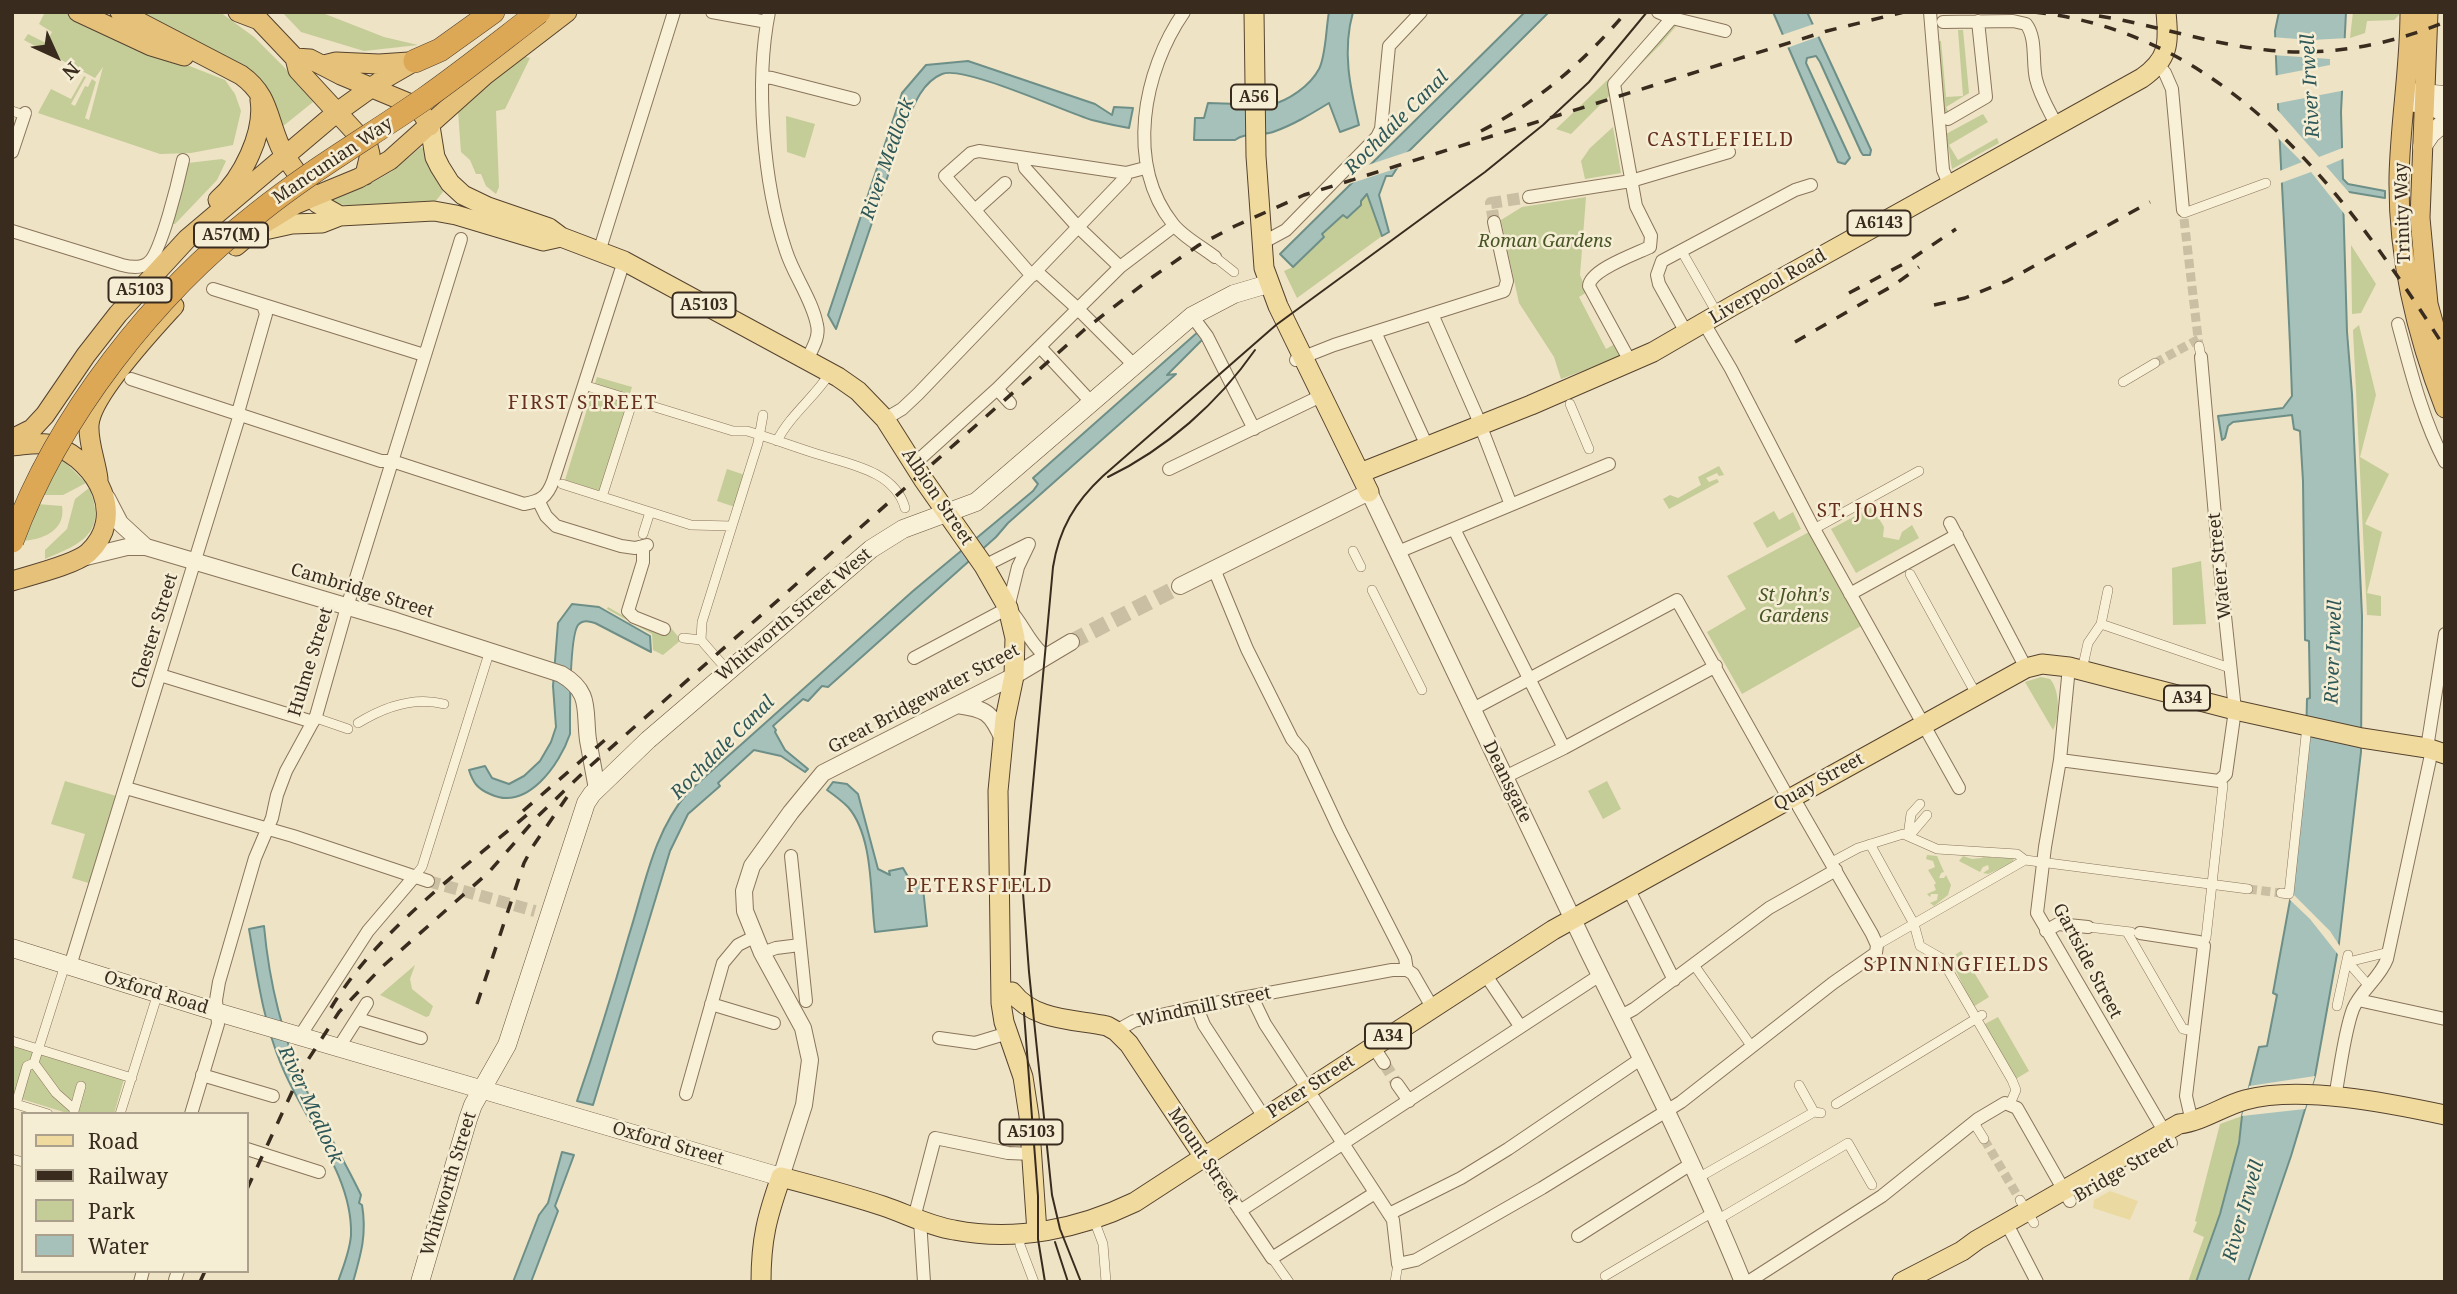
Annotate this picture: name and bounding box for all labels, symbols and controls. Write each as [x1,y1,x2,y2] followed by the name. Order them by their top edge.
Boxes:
[21,21,91,91] north arrow
[2297,33,2325,139] water label: River Irwell
[56,56,85,85] text: N
[1340,66,1454,180] water label: Rochdale Canal
[1231,85,1277,110] road number: A56
[857,95,919,223] water label: River Medlock
[269,113,397,209] street label: Mancunian Way
[1648,130,1794,152] district label: CASTLEFIELD
[2390,162,2416,264] street label: Trinity Way
[1848,210,1910,236] road number: A6143
[194,222,268,247] road number: A57(M)
[1478,231,1612,253] park label: Roman Gardens
[1706,245,1830,329] street label: Liverpool Road
[108,278,172,302] road number: A5103
[672,292,736,318] road number: A5103
[509,393,657,415] district label: FIRST STREET
[897,445,977,549] street label: Albion Street
[1818,501,1924,523] district label: ST. JOHNS
[2204,512,2236,620] street label: Water Street
[712,544,876,686] street label: Whitworth Street West
[288,559,436,623] street label: Cambridge Street
[127,571,183,691] street label: Chester Street
[1758,585,1830,628] park label: St John's Gardens
[2321,600,2347,704] water label: River Irwell
[284,605,338,719] street label: Hulme Street
[825,639,1023,759] street label: Great Bridgewater Street
[2164,685,2210,710] road number: A34
[666,691,780,805] water label: Rochdale Canal
[1478,738,1536,826] street label: Deansgate
[1770,748,1868,816] street label: Quay Street
[908,876,1052,898] district label: PETERSFIELD
[2048,900,2126,1022] street label: Gartside Street
[1865,955,2049,977] district label: SPINNINGFIELDS
[101,967,211,1019] street label: Oxford Road
[1135,982,1273,1032] street label: Windmill Street
[1365,1024,1411,1048] road number: A34
[273,1043,347,1167] water label: River Medlock
[1263,1051,1359,1123] street label: Peter Street
[1163,1104,1243,1208] street label: Mount Street
[417,1109,481,1259] street label: Whitworth Street
[21,1112,248,1273] legend
[610,1118,726,1170] street label: Oxford Street
[1000,1120,1062,1144] road number: A5103
[88,1127,139,1155] text: Road
[2070,1133,2178,1207] street label: Bridge Street
[2219,1158,2269,1264] water label: River Irwell
[88,1162,168,1190] text: Railway
[88,1197,135,1225] text: Park
[88,1232,149,1260] text: Water

